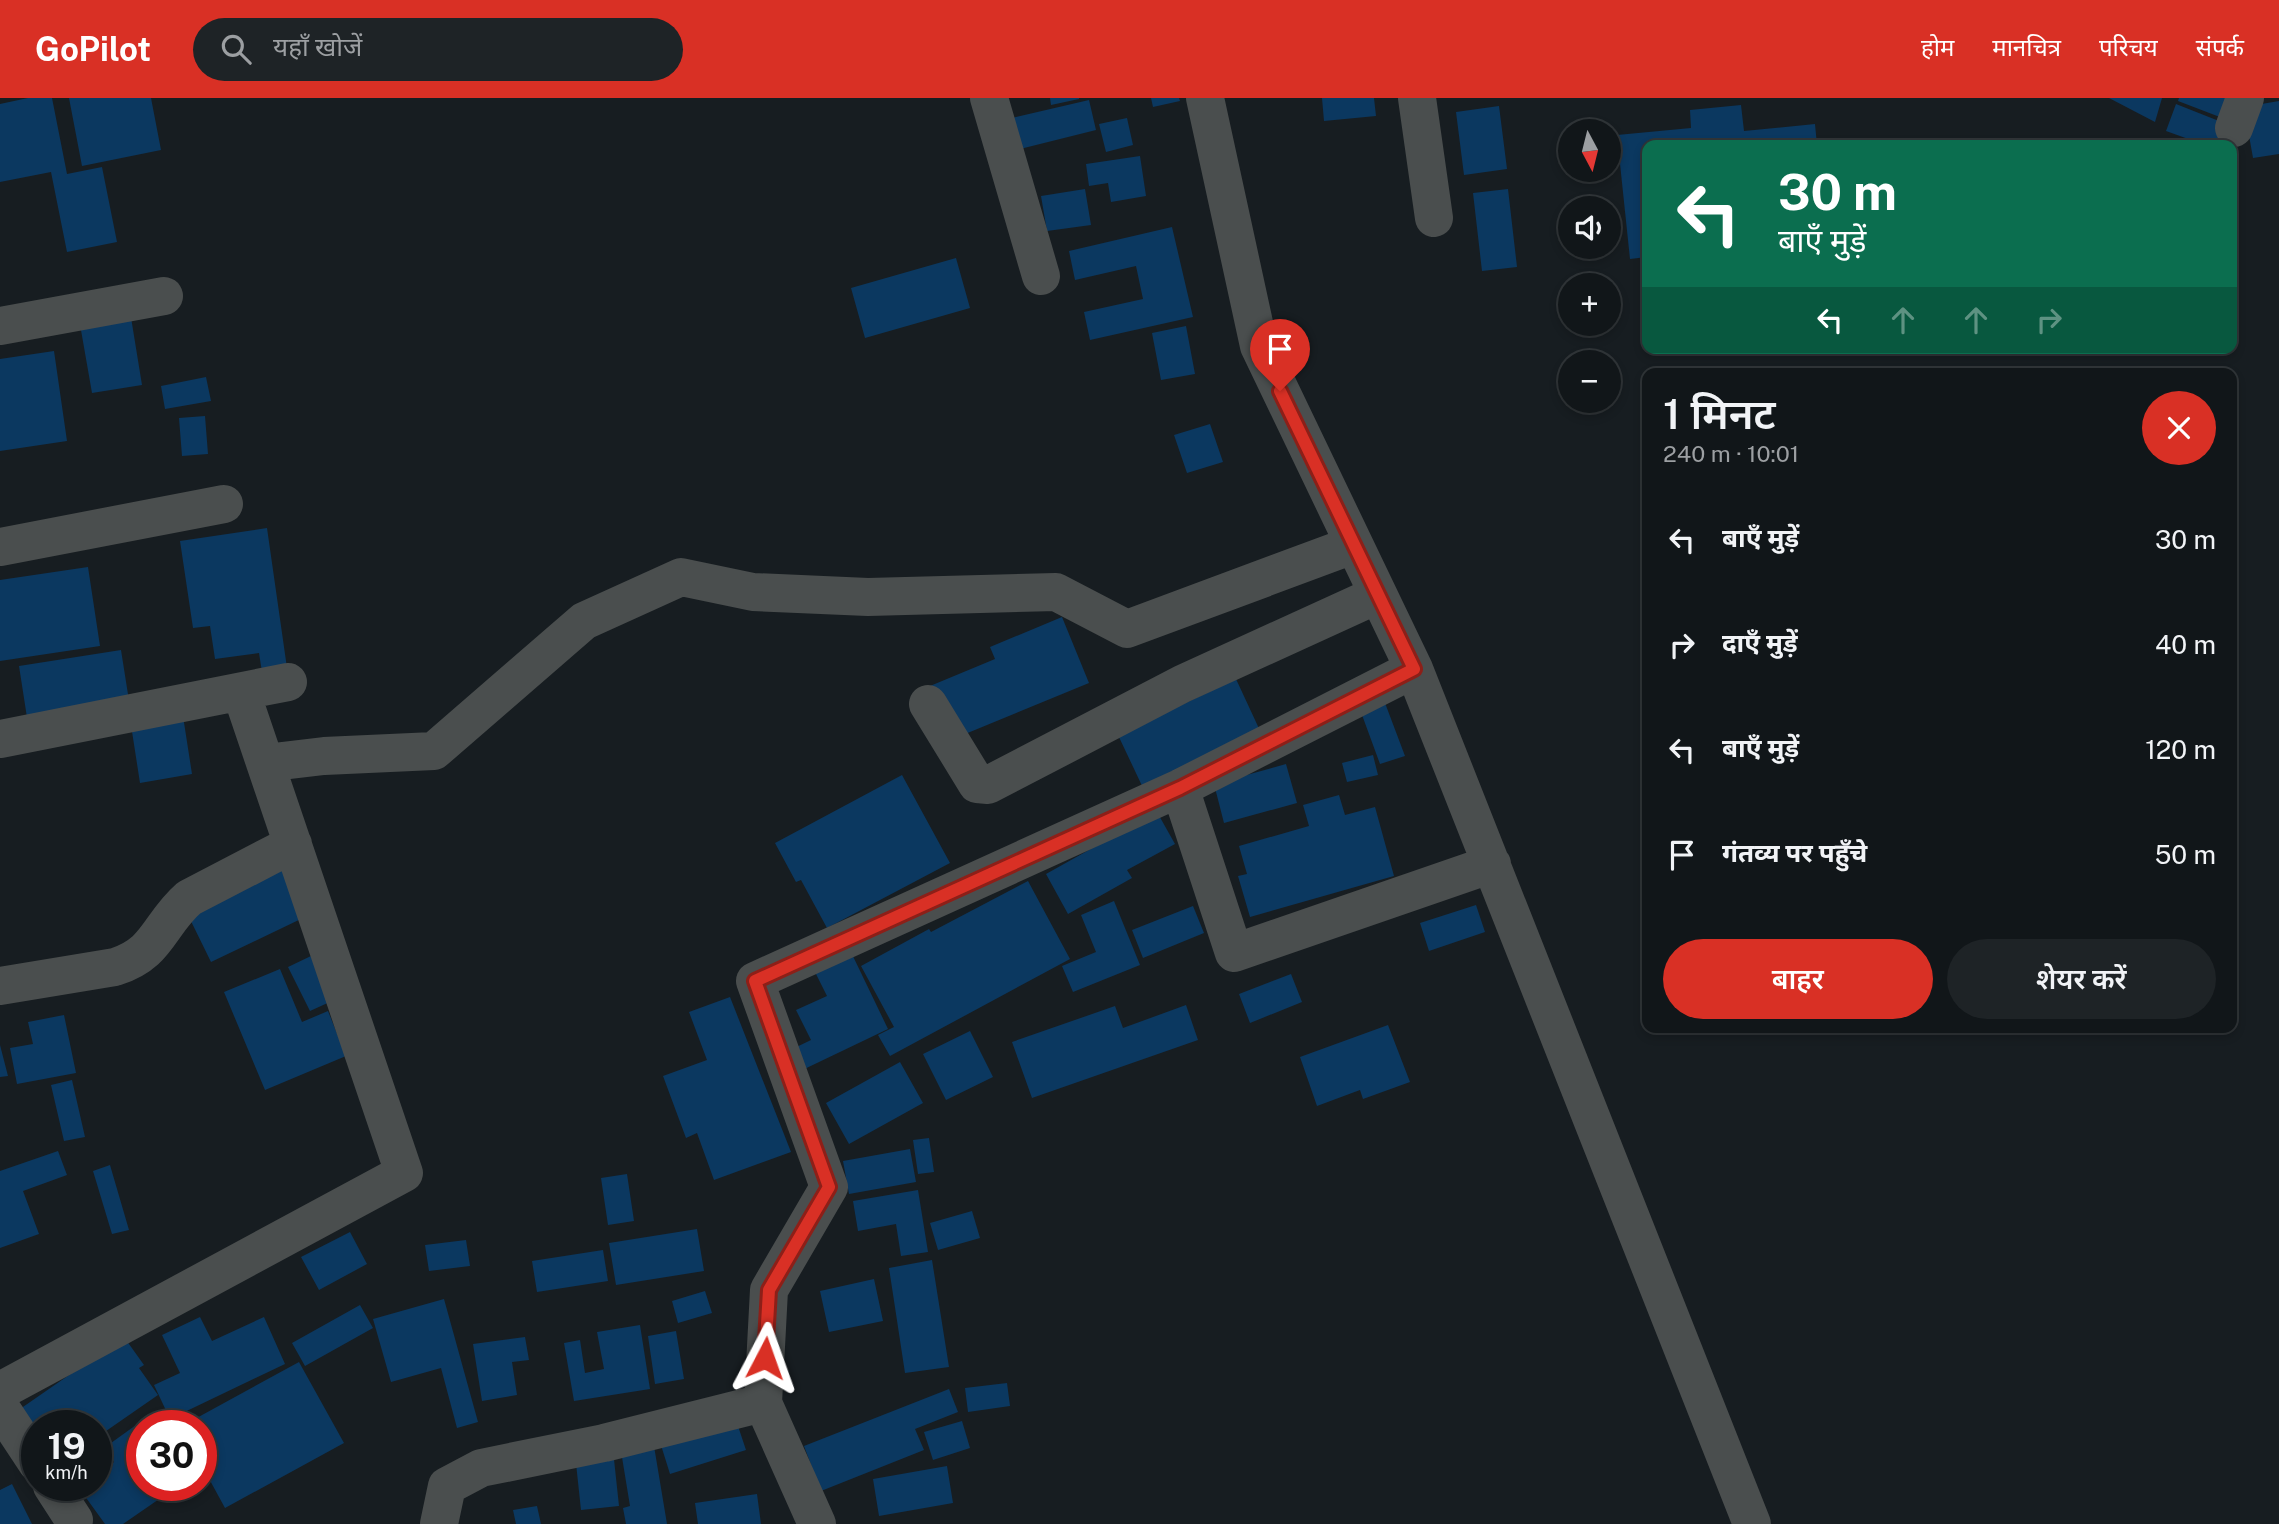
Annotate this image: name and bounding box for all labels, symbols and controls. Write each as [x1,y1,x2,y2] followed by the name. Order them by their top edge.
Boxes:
[193,18,683,81] search box
[35,30,151,68] text: GoPilot
[217,30,255,68] icon: search
[273,31,362,62] text: यहाँ खोजें
[1921,33,1954,61] text: होम
[1992,33,2061,61] text: मानचित्र
[2099,33,2158,61] text: परिचय
[2196,33,2244,61] text: संपर्क
[1558,119,1620,182] north arrow
[1558,119,1621,413] map controls
[1778,163,1897,221] text: 30 m
[1663,168,1754,259] icon: left
[1558,196,1621,259] button: sound
[1778,222,1866,259] text: बाएँ मुड़ें
[1558,273,1621,336] button: +
[1811,301,1849,339] icon: left
[1884,301,1922,339] icon: ahead
[1957,301,1995,339] icon: ahead
[2030,301,2068,339] icon: right
[1250,319,1310,391] pin
[1261,330,1299,368] icon: arrive
[1558,350,1621,413] button: −
[1663,389,1776,438] text: 1 मिनट
[2142,391,2216,465] button: close
[1663,440,1799,467] text: 240 m · 10:01
[1663,521,1701,559] icon: left
[1722,522,1799,553] text: बाएँ मुड़ें
[2155,524,2216,555] text: 30 m
[1663,626,1701,664] icon: right
[1722,627,1798,658] text: दाएँ मुड़ें
[2155,629,2216,660] text: 40 m
[1663,731,1701,769] icon: left
[1722,732,1799,763] text: बाएँ मुड़ें
[2145,734,2216,765] text: 120 m
[1663,836,1701,874] icon: arrive
[1722,837,1867,868] text: गंतव्य पर पहुँचे
[2155,839,2216,870] text: 50 m
[1663,939,1933,1019] button: बाहर
[1947,939,2216,1019] button: शेयर करें
[728,1321,802,1395] position arrow
[126,1410,217,1501] speed limit sign: 30
[47,1426,86,1467] text: 19
[45,1462,88,1483] text: km/h

